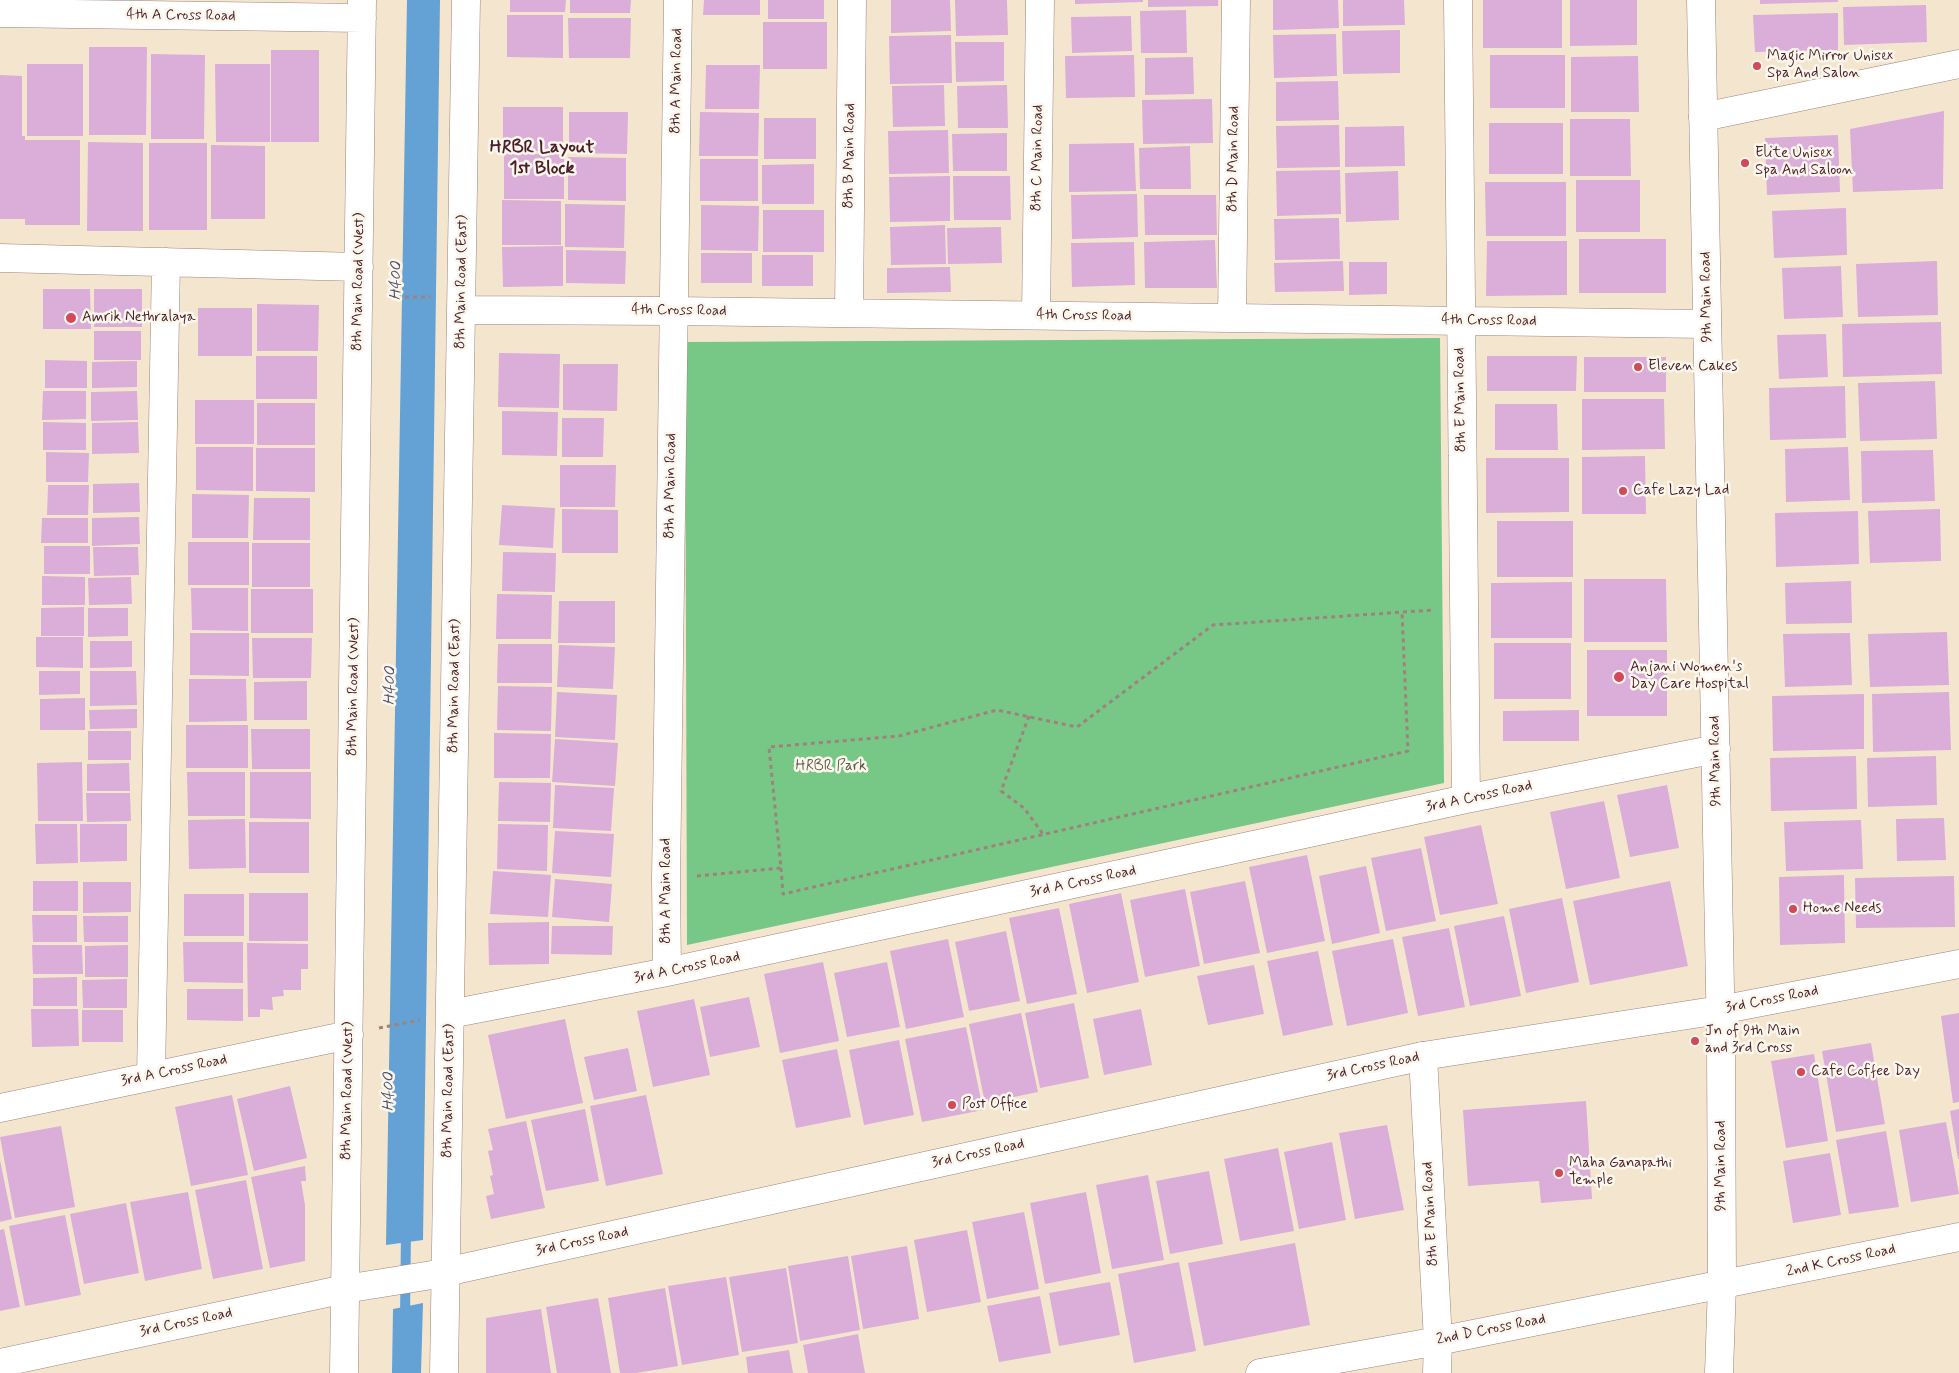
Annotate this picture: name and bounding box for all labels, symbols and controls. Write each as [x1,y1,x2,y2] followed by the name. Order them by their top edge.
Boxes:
[126,6,236,26] street label: 4th A Cross Road
[667,28,687,134] street label: 8th A Main Road
[1767,48,1893,83] place label: Magic Mirror Unisex Spa And Salon
[1751,60,1763,72] marker: Magic Mirror Unisex Spa And Salon
[840,103,860,209] street label: 8th B Main Road
[1028,104,1048,212] street label: 8th C Main Road
[1224,106,1244,212] street label: 8th D Main Road
[490,137,594,180] district label: HRBR Layout 1st Block
[1755,145,1854,180] place label: Elite Unisex Spa And Saloon
[1739,157,1751,169] marker: Elite Unisex Spa And Saloon
[349,213,369,351] street label: 8th Main Road (West)
[452,215,472,349] street label: 8th Main Road (East)
[1697,251,1717,343] street label: 9th Main Road
[387,262,407,300] water label: H400
[631,301,727,321] street label: 4th Cross Road
[1036,306,1132,326] street label: 4th Cross Road
[82,309,196,327] place label: Amrik Nethralaya
[64,311,78,325] marker: Amrik Nethralaya
[1441,311,1537,331] street label: 4th Cross Road
[1451,347,1471,453] street label: 8th E Main Road
[1648,358,1737,376] place label: Eleven Cakes
[1632,361,1644,373] marker: Eleven Cakes
[661,433,681,539] street label: 8th A Main Road
[1633,482,1729,500] place label: Cafe Lazy Lad
[1617,485,1629,497] marker: Cafe Lazy Lad
[344,618,364,756] street label: 8th Main Road (West)
[445,619,465,753] street label: 8th Main Road (East)
[1630,659,1749,694] place label: Anjani Women's Day Care Hospital
[381,667,401,705] water label: H400
[1612,670,1626,684] marker: Anjani Women's Day Care Hospital
[1706,715,1726,807] street label: 9th Main Road
[796,758,866,776] park label: HRBR Park
[1424,777,1534,817] street label: 3rd A Cross Road
[658,838,676,944] street label: 8th A Main Road
[1028,862,1138,902] street label: 3rd A Cross Road
[1803,900,1882,918] place label: Home Needs
[1787,903,1799,915] marker: Home Needs
[632,948,742,988] street label: 3rd A Cross Road
[1724,982,1820,1018] street label: 3rd Cross Road
[338,1022,358,1160] street label: 8th Main Road (West)
[1705,1023,1800,1058] place label: Jn of 9th Main and 3rd Cross
[439,1024,459,1158] street label: 8th Main Road (East)
[1689,1035,1701,1047] marker: Jn of 9th Main and 3rd Cross
[1325,1048,1421,1086] street label: 3rd Cross Road
[119,1051,229,1091] street label: 3rd A Cross Road
[1811,1063,1920,1081] place label: Cafe Coffee Day
[1795,1066,1807,1078] marker: Cafe Coffee Day
[380,1073,400,1111] water label: H400
[962,1096,1027,1114] place label: Post Office
[946,1099,958,1111] marker: Post Office
[1713,1121,1731,1211] street label: 9th Main Road
[930,1135,1026,1173] street label: 3rd Cross Road
[1569,1155,1672,1190] place label: Maha Ganapathi Temple
[1419,1161,1443,1267] street label: 8th E Main Road
[1553,1167,1565,1179] marker: Maha Ganapathi Temple
[534,1223,630,1261] street label: 3rd Cross Road
[1785,1241,1897,1281] street label: 2nd K Cross Road
[138,1304,234,1342] street label: 3rd Cross Road
[1435,1311,1547,1349] street label: 2nd D Cross Road

